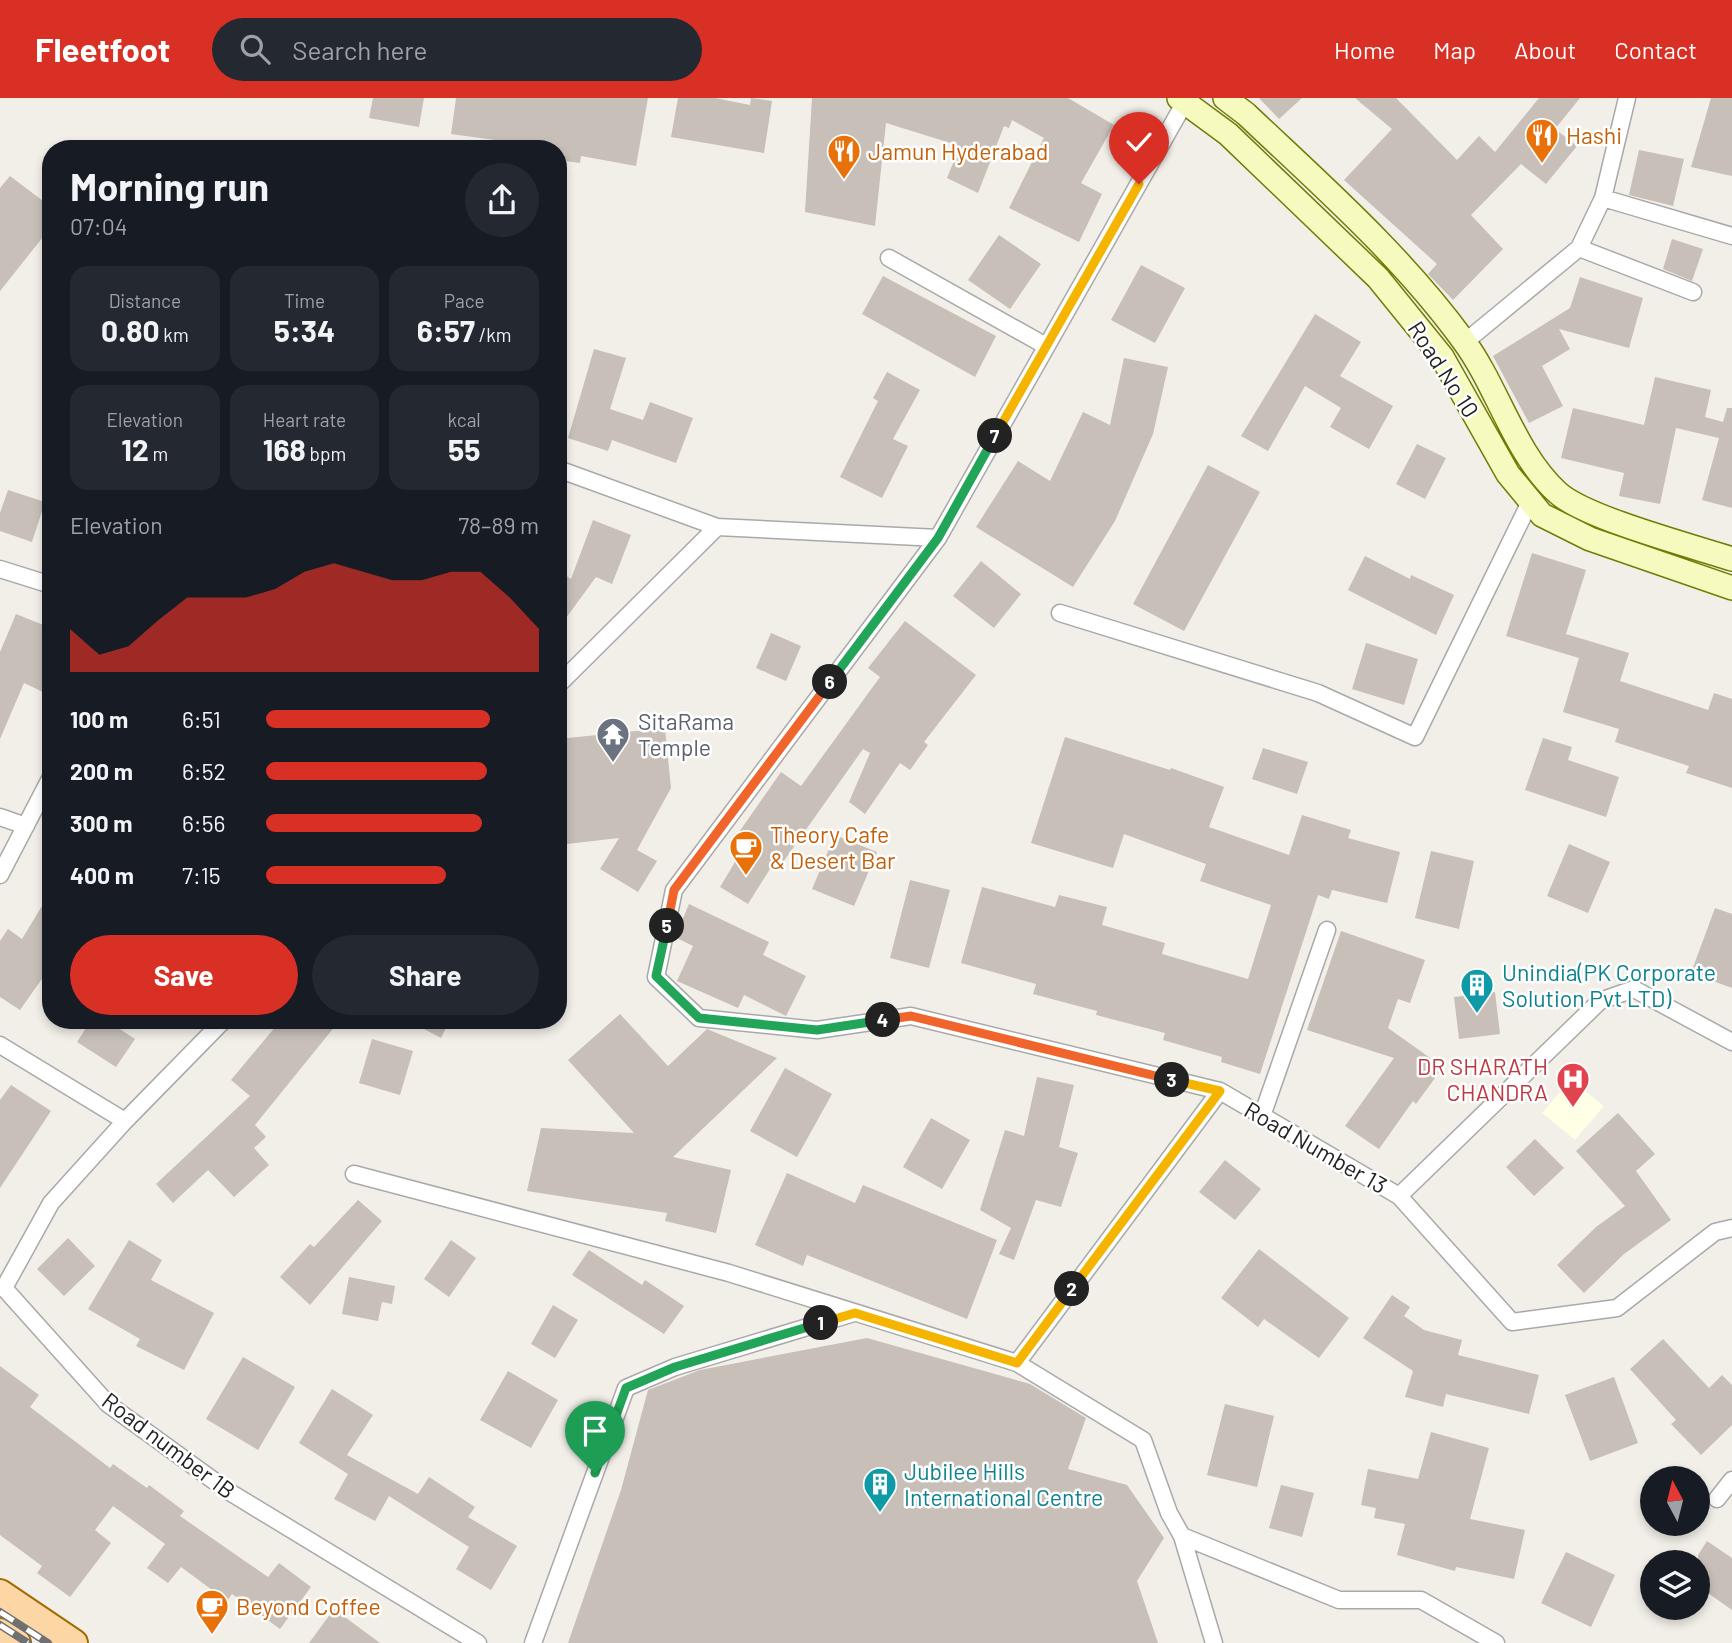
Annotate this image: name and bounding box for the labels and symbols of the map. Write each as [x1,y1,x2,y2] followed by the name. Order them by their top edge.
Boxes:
[1109,112,1169,184] pin
[1523,116,1561,165] restaurant icon: Hashi
[1566,121,1622,149] place label: Hashi
[825,132,863,181] restaurant icon: Jamun Hyderabad
[868,137,1048,165] place label: Jamun Hyderabad
[1403,316,1485,422] street label: Road No 10
[978,418,1012,454] pin: 7
[812,664,848,700] pin: 6
[638,707,734,761] place label: SitaRama Temple
[594,715,632,764] temple icon: SitaRama Temple
[770,820,896,874] place label: Theory Cafe & Desert Bar
[727,828,765,877] cafe icon: Theory Cafe & Desert Bar
[650,908,684,944] pin: 5
[1502,958,1716,1012] place label: Unindia(PK Corporate Solution Pvt LTD)
[1458,966,1496,1015] building icon: Unindia(PK Corporate Solution Pvt LTD)
[866,1002,900,1038] pin: 4
[1417,1052,1548,1106] place label: DR SHARATH CHANDRA
[1554,1060,1592,1109] hospital icon: DR SHARATH CHANDRA
[1154,1062,1190,1098] pin: 3
[1240,1095,1392,1199] street label: Road Number 13
[1054,1272,1090,1306] pin: 2
[804,1306,838,1340] pin: 1
[97,1386,241,1504] street label: Road number 1B
[565,1401,625,1473] pin
[904,1457,1103,1511] place label: Jubilee Hills International Centre
[861,1465,899,1514] building icon: Jubilee Hills International Centre
[1640,1466,1710,1536] north arrow
[193,1587,231,1636] cafe icon: Beyond Coffee
[236,1592,381,1620] place label: Beyond Coffee

